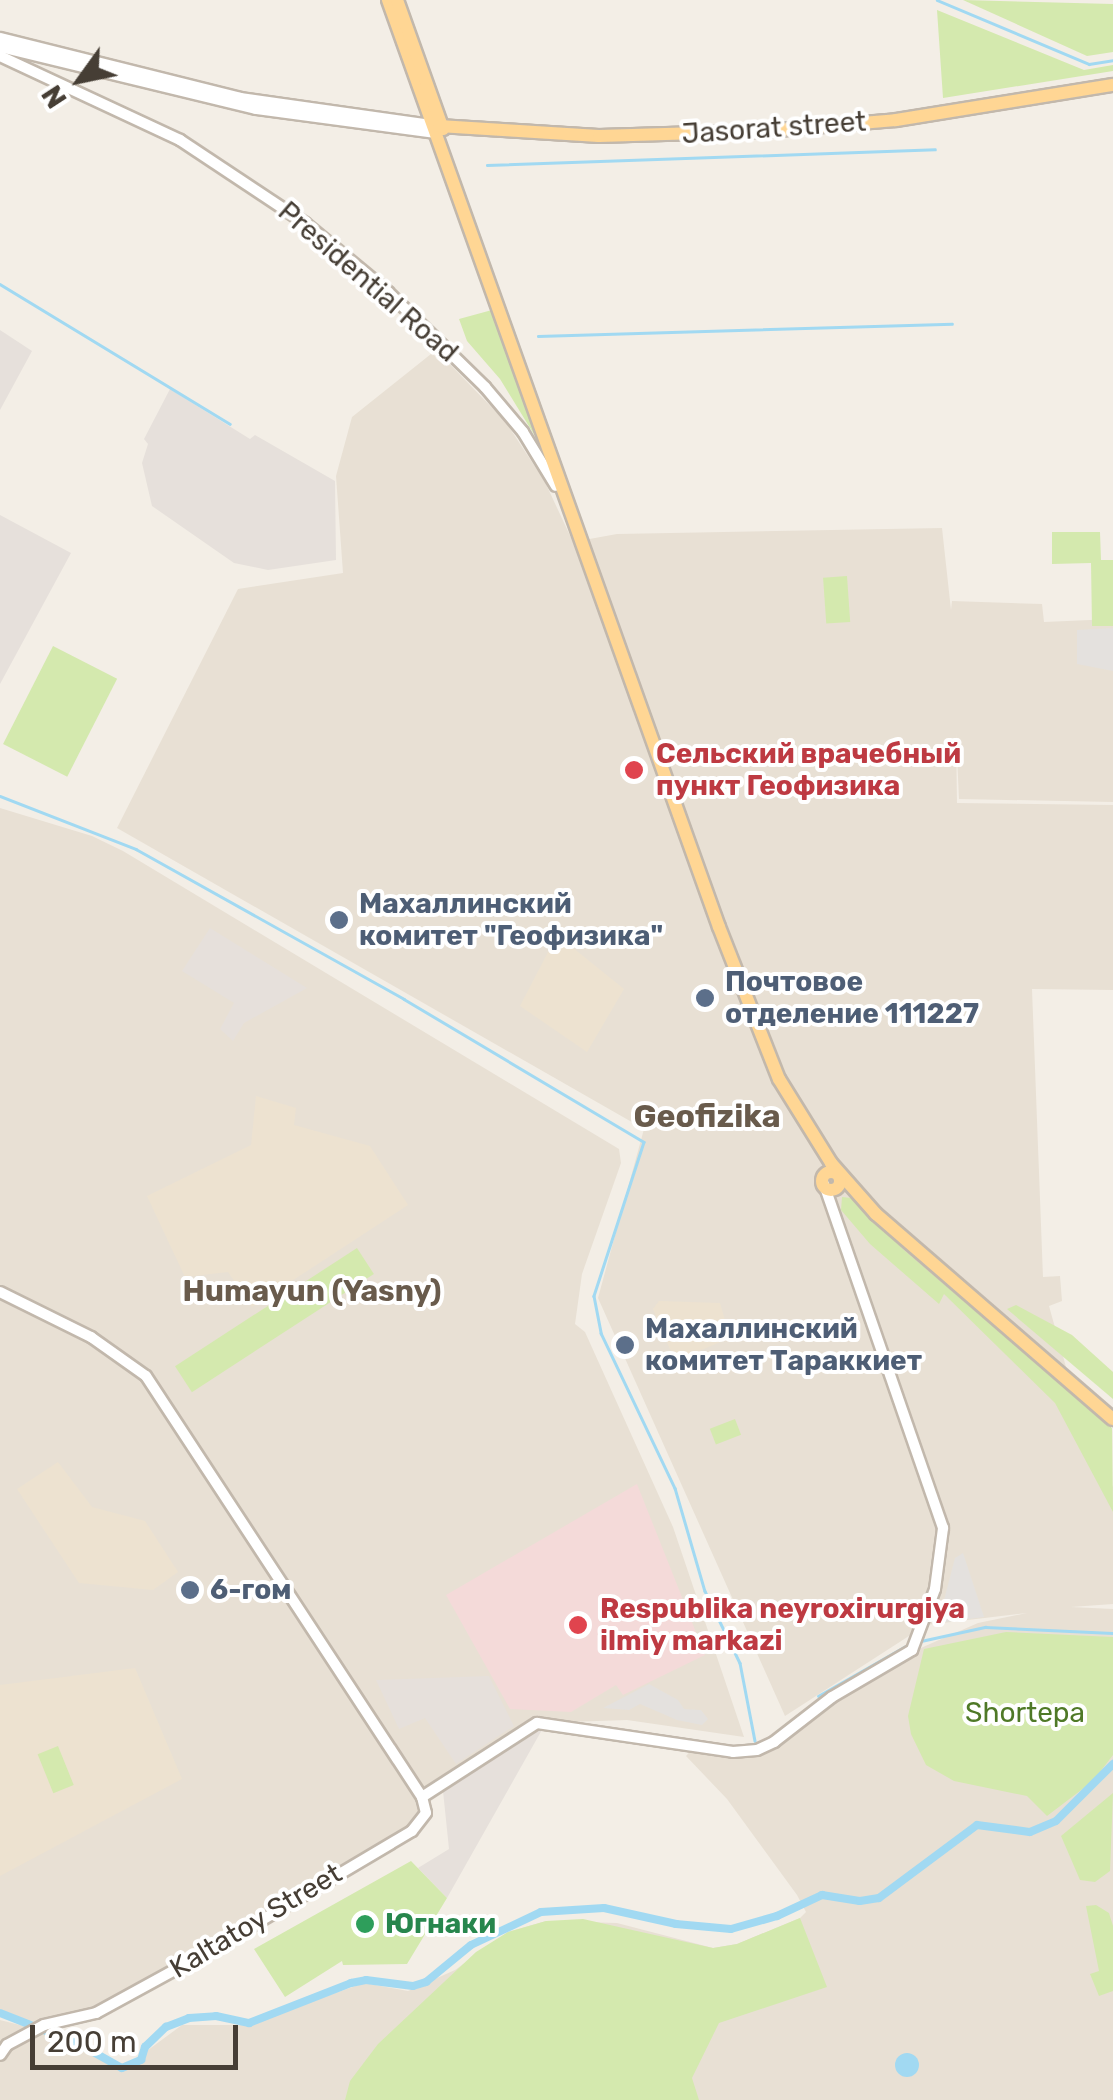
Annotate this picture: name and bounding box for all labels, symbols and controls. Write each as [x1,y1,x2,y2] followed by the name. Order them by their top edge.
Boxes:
[30,30,130,130] north arrow
[35,79,74,114] text: N
[681,105,867,151] street label: Jasorat street
[271,195,465,369] street label: Presidential Road
[656,737,961,803] place label: Сельский врачебный пункт Геофизика
[621,757,647,783] marker: Сельский врачебный пункт Геофизика
[359,887,663,953] place label: Махаллинский комитет "Геофизика"
[328,909,350,931] marker: Махаллинский комитет "Геофизика"
[725,965,979,1031] place label: Почтовое отделение 111227
[694,987,716,1009] marker: Почтовое отделение 111227
[633,1097,781,1135] district label: Geofizika
[182,1273,442,1309] district label: Humayun (Yasny)
[645,1312,922,1378] place label: Махаллинский комитет Тараккиет
[614,1334,636,1356] marker: Махаллинский комитет Тараккиет
[210,1573,292,1607] place label: 6-гом
[179,1579,201,1601] marker: 6-гом
[600,1592,965,1658] place label: Respublika neyroxirurgiya ilmiy markazi
[565,1612,591,1638] marker: Respublika neyroxirurgiya ilmiy markazi
[965,1696,1085,1730] park label: Shortepa
[164,1856,348,1986] street label: Kaltatoy Street
[385,1907,496,1941] place label: Югнаки
[354,1913,376,1935] marker: Югнаки
[35,2005,242,2067] scale bar
[47,2024,137,2060] text: 200 m

